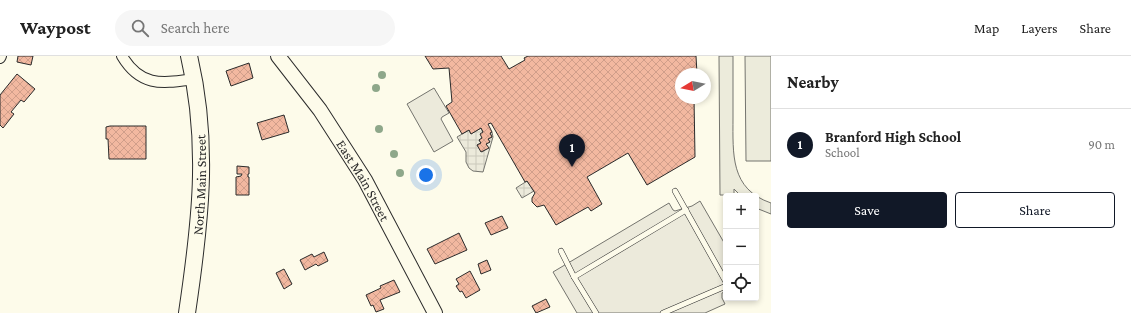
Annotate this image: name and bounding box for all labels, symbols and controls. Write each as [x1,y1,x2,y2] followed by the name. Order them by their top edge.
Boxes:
[115,10,395,46] search box
[20,17,91,38] text: Waypost
[129,17,151,39] icon: search
[161,20,229,36] text: Search here
[974,20,999,36] text: Map
[1021,20,1058,36] text: Layers
[1080,20,1111,36] text: Share
[675,68,711,104] north arrow
[787,73,839,92] text: Nearby
[825,129,961,145] text: Branford High School
[189,134,209,236] street label: North Main Street
[559,134,585,167] pin: 1
[333,137,393,224] street label: East Main Street
[798,137,802,152] text: 1
[1088,137,1115,152] text: 90 m
[825,145,860,160] text: School
[416,165,436,185] your location
[787,192,947,228] button: Save
[955,192,1115,228] button: Share
[723,193,759,301] map controls
[723,193,759,229] button: +
[723,229,759,265] button: −
[723,265,759,301] button: locate

